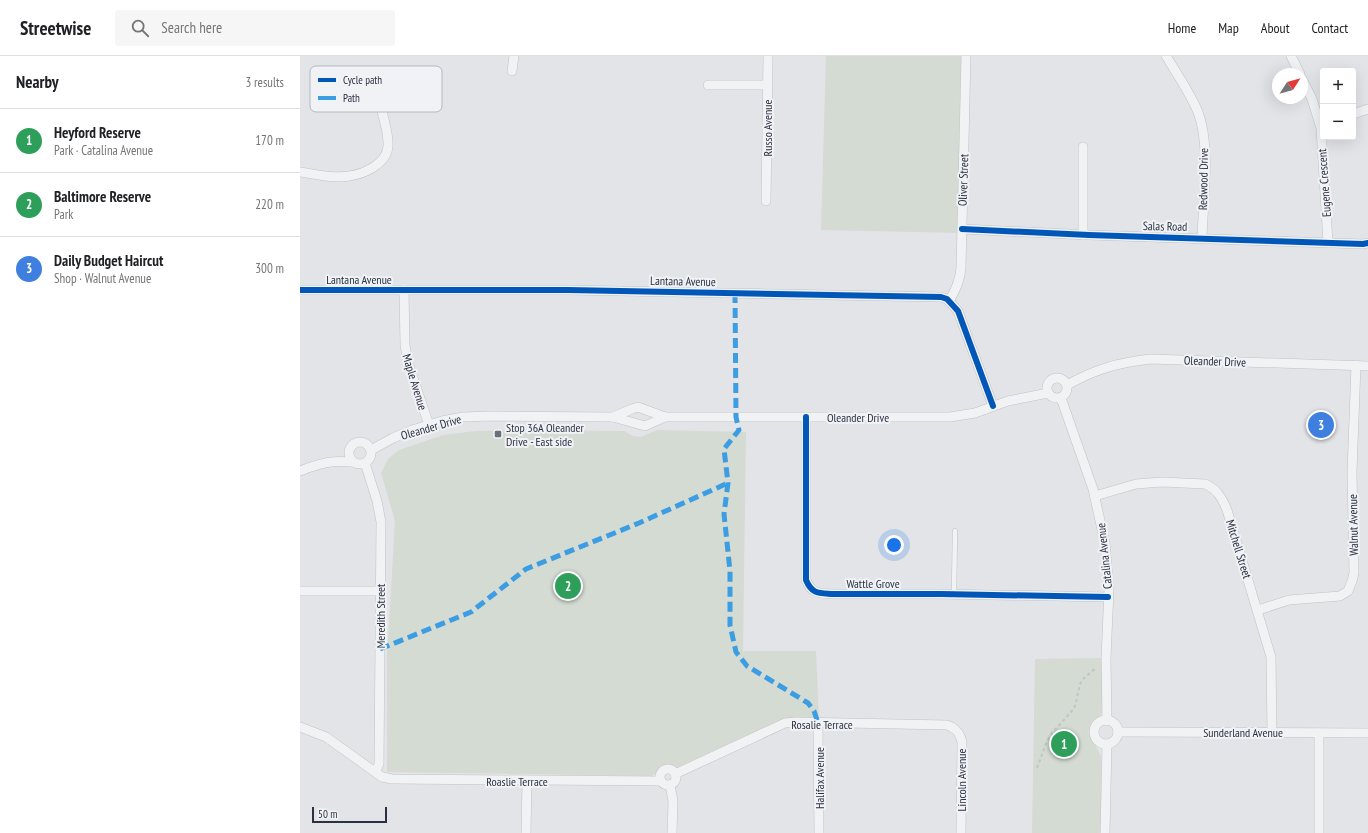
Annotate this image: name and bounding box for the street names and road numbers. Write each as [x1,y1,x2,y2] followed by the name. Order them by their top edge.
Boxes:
[760,100,775,156] street label: Russo Avenue
[1195,148,1211,210] street label: Redwood Drive
[1314,148,1334,218] street label: Eugene Crescent
[955,153,971,206] street label: Oliver Street
[1143,218,1187,234] street label: Salas Road
[326,272,392,287] street label: Lantana Avenue
[650,273,716,289] street label: Lantana Avenue
[399,352,431,412] street label: Maple Avenue
[1184,352,1246,370] street label: Oleander Drive
[827,410,889,425] street label: Oleander Drive
[399,411,463,443] street label: Oleander Drive
[1345,494,1361,556] street label: Walnut Avenue
[1223,518,1255,581] street label: Mitchell Street
[1093,522,1115,590] street label: Catalina Avenue
[846,576,900,591] street label: Wattle Grove
[373,583,388,648] street label: Meredith Street
[791,717,853,732] street label: Rosalie Terrace
[1203,725,1283,740] street label: Sunderland Avenue
[812,747,827,809] street label: Halifax Avenue
[954,749,969,811] street label: Lincoln Avenue
[486,774,548,789] street label: Roaslie Terrace

